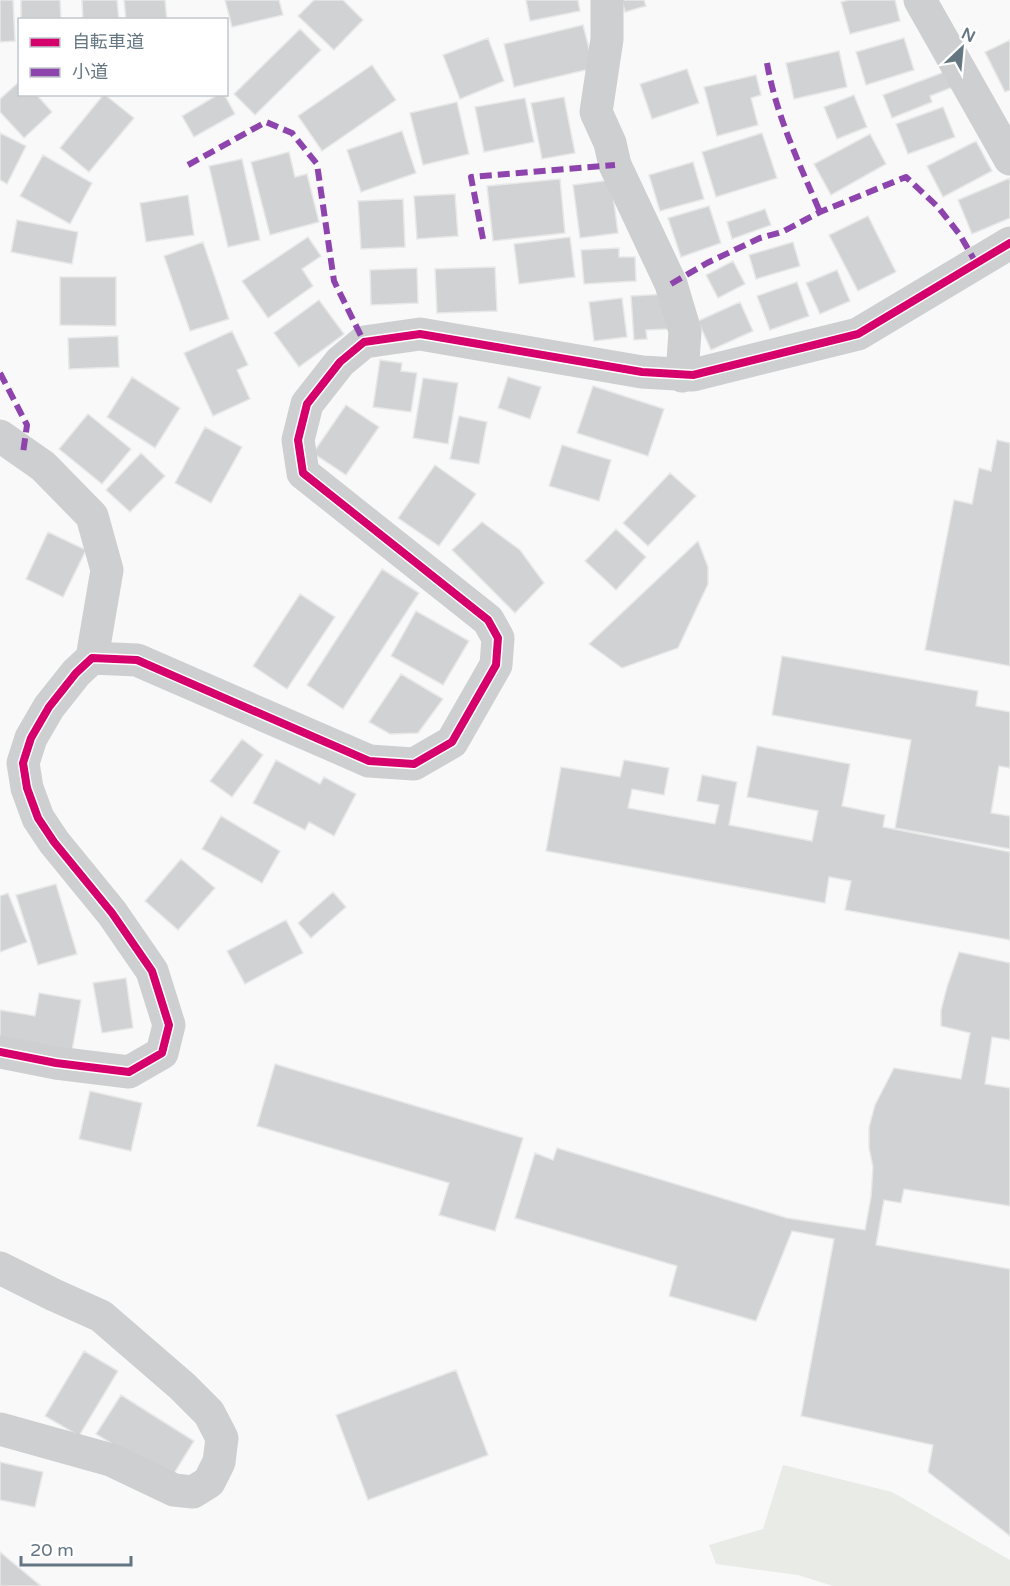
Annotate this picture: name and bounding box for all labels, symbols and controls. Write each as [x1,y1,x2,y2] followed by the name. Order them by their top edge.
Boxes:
[18,18,228,96] legend
[932,18,992,78] north arrow
[958,24,978,47] text: N
[72,31,144,53] text: 自転車道
[72,61,108,83] text: 小道
[21,1529,130,1567] scale bar
[30,1539,74,1561] text: 20 m

